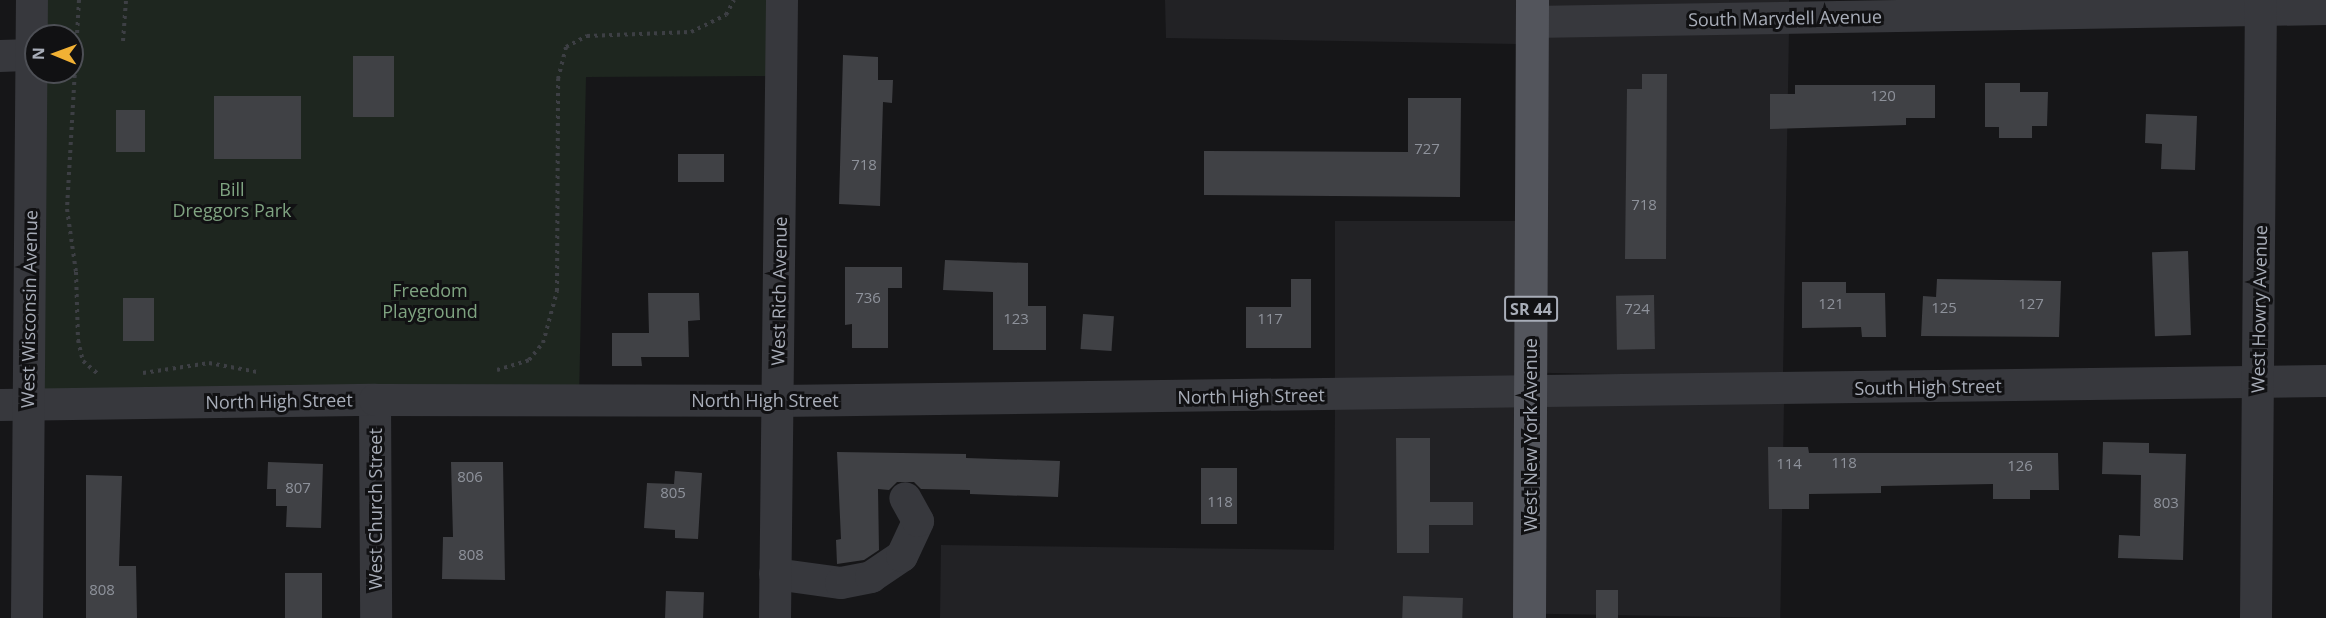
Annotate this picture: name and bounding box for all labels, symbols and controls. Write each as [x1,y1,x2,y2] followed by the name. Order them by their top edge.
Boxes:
[1688,6,1882,30] street label: South Marydell Avenue
[24,24,84,84] north arrow
[27,47,49,60] text: N
[1870,87,1896,105] house number: 120
[1414,140,1440,158] house number: 727
[851,156,877,174] house number: 718
[172,179,292,222] park label: Bill Dreggors Park
[1631,196,1657,214] house number: 718
[16,210,42,408] street label: West Wisconsin Avenue
[767,216,791,366] street label: West Rich Avenue
[2247,225,2271,393] street label: West Howry Avenue
[382,280,478,322] park label: Freedom Playground
[855,289,881,307] house number: 736
[1818,295,1844,313] house number: 121
[2018,295,2044,313] house number: 127
[1504,296,1558,322] road number: SR 44
[1931,299,1957,317] house number: 125
[1624,300,1650,318] house number: 724
[1003,310,1029,328] house number: 123
[1257,310,1283,328] house number: 117
[1519,338,1541,532] street label: West New York Avenue
[1854,375,2002,399] street label: South High Street
[1177,384,1325,408] street label: North High Street
[205,389,353,413] street label: North High Street
[691,389,839,411] street label: North High Street
[364,428,386,590] street label: West Church Street
[1831,454,1857,472] house number: 118
[1776,455,1802,473] house number: 114
[2007,457,2033,475] house number: 126
[457,468,483,486] house number: 806
[285,479,311,497] house number: 807
[660,484,686,502] house number: 805
[1207,493,1233,511] house number: 118
[2153,494,2179,512] house number: 803
[458,546,484,564] house number: 808
[89,581,115,599] house number: 808

